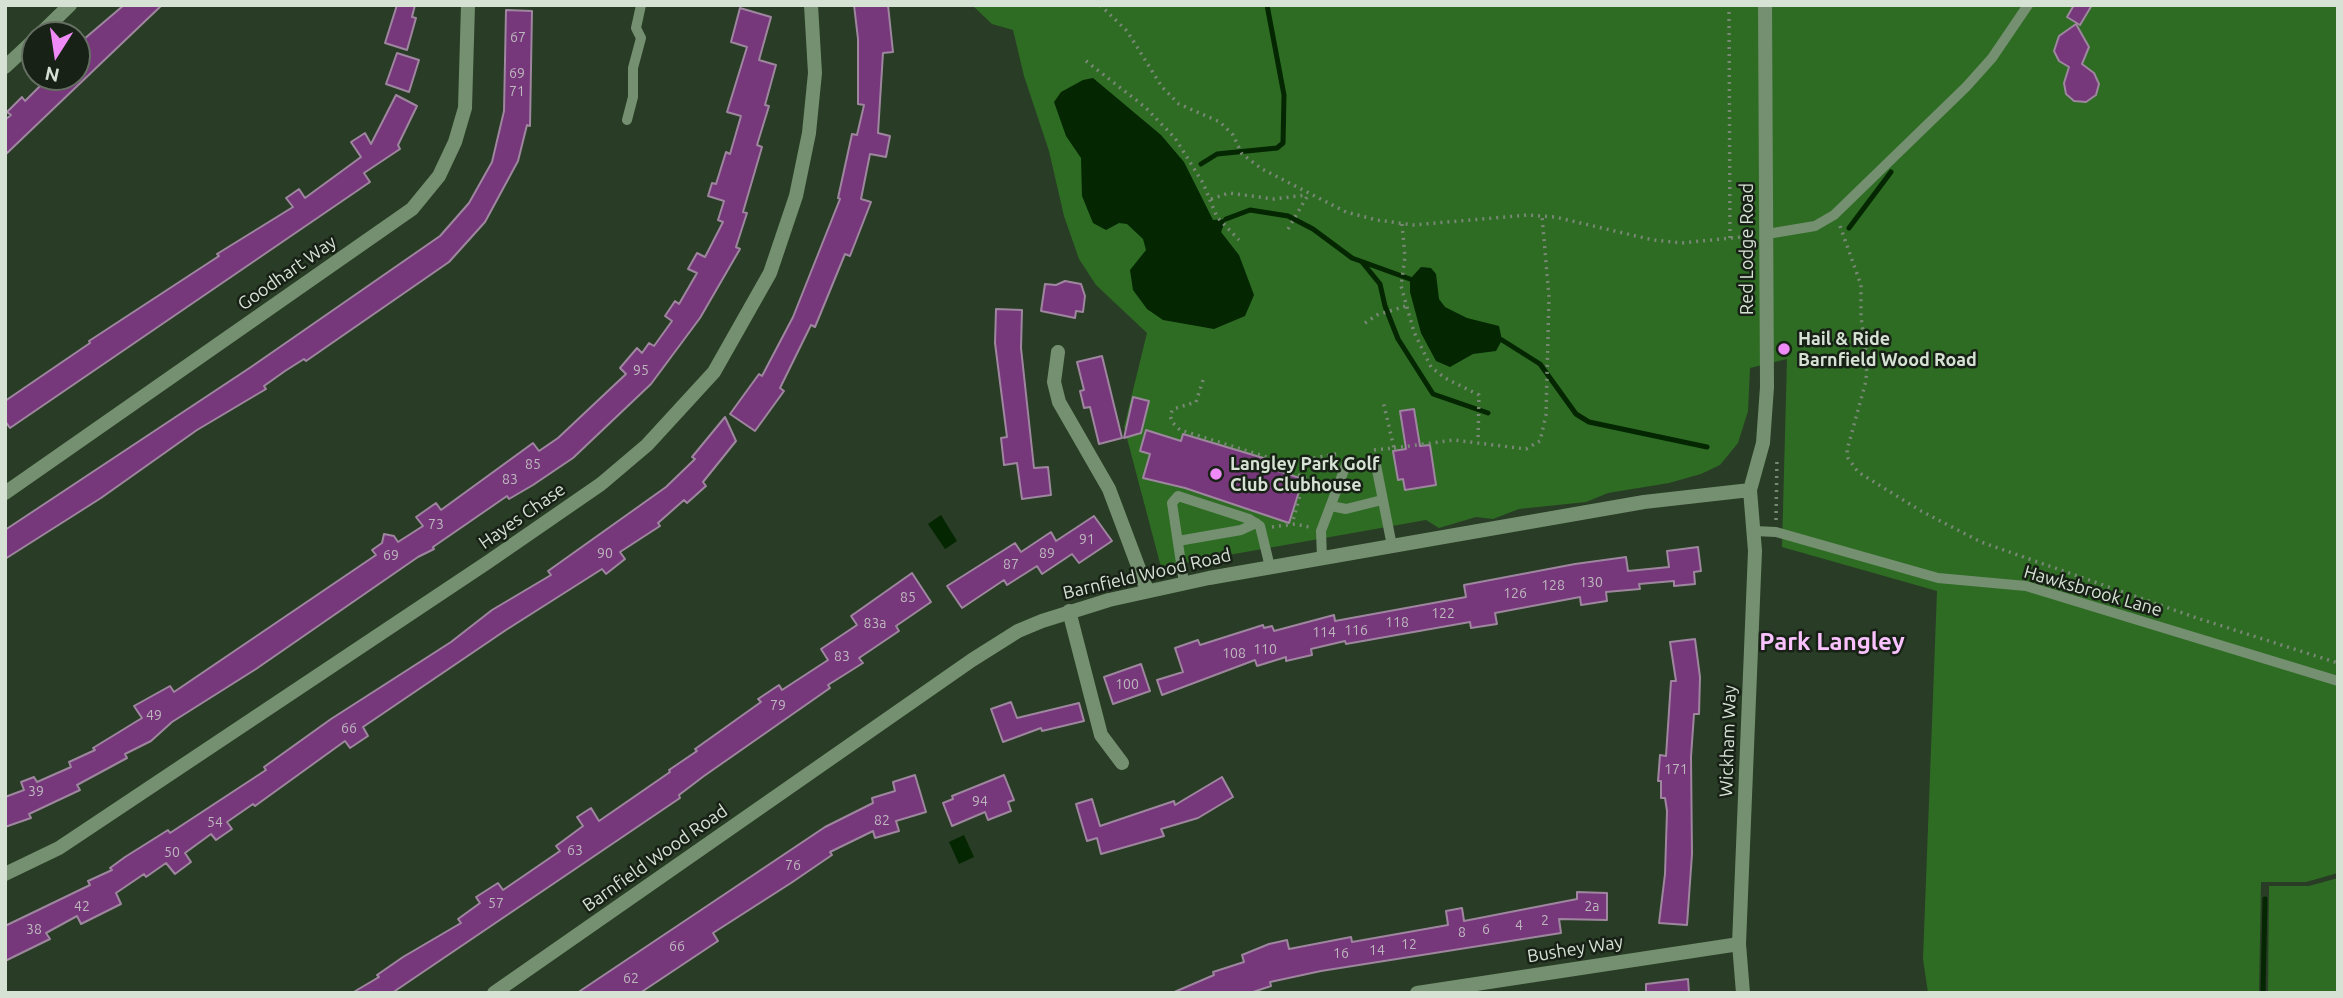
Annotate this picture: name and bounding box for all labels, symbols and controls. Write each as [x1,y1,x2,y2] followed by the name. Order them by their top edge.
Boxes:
[21,21,91,91] north arrow
[510,29,526,45] house number: 67
[43,62,61,87] text: N
[509,65,525,81] house number: 69
[509,83,525,99] house number: 71
[1736,183,1758,315] street label: Red Lodge Road
[234,231,340,315] street label: Goodhart Way
[1798,328,1977,370] place label: Hail & Ride Barnfield Wood Road
[1776,341,1792,357] marker: Hail & Ride Barnfield Wood Road
[633,362,649,378] house number: 95
[1230,453,1379,496] place label: Langley Park Golf Club Clubhouse
[525,456,541,472] house number: 85
[1208,466,1224,482] marker: Langley Park Golf Club Clubhouse
[502,471,518,487] house number: 83
[475,478,569,554] street label: Hayes Chase
[428,516,444,532] house number: 73
[1079,531,1095,547] house number: 91
[1061,544,1233,604] street label: Barnfield Wood Road
[597,545,613,561] house number: 90
[1039,545,1055,561] house number: 89
[383,547,399,563] house number: 69
[1003,556,1019,572] house number: 87
[2021,561,2165,621] street label: Hawksbrook Lane
[1579,574,1603,590] house number: 130
[1541,577,1565,593] house number: 128
[1503,585,1527,601] house number: 126
[900,589,916,605] house number: 85
[1431,605,1455,621] house number: 122
[1385,614,1409,630] house number: 118
[864,615,886,631] house number: 83a
[1344,622,1368,638] house number: 116
[1312,624,1336,640] house number: 114
[1759,628,1905,656] district label: Park Langley
[1253,641,1277,657] house number: 110
[1222,645,1246,661] house number: 108
[834,648,850,664] house number: 83
[1115,676,1139,692] house number: 100
[1715,685,1741,797] street label: Wickham Way
[770,697,786,713] house number: 79
[146,707,162,723] house number: 49
[341,720,357,736] house number: 66
[1664,761,1688,777] house number: 171
[28,783,44,799] house number: 39
[972,793,988,809] house number: 94
[578,800,732,916] street label: Barnfield Wood Road
[874,812,890,828] house number: 82
[207,814,223,830] house number: 54
[567,842,583,858] house number: 63
[164,844,180,860] house number: 50
[785,857,801,873] house number: 76
[488,895,504,911] house number: 57
[74,898,90,914] house number: 42
[1584,898,1600,914] house number: 2a
[1541,912,1549,928] house number: 2
[1515,917,1523,933] house number: 4
[26,921,42,937] house number: 38
[1482,921,1490,937] house number: 6
[1458,924,1466,940] house number: 8
[1526,931,1624,967] street label: Bushey Way
[1401,936,1417,952] house number: 12
[669,938,685,954] house number: 66
[1369,942,1385,958] house number: 14
[1333,945,1349,961] house number: 16
[623,970,639,986] house number: 62

